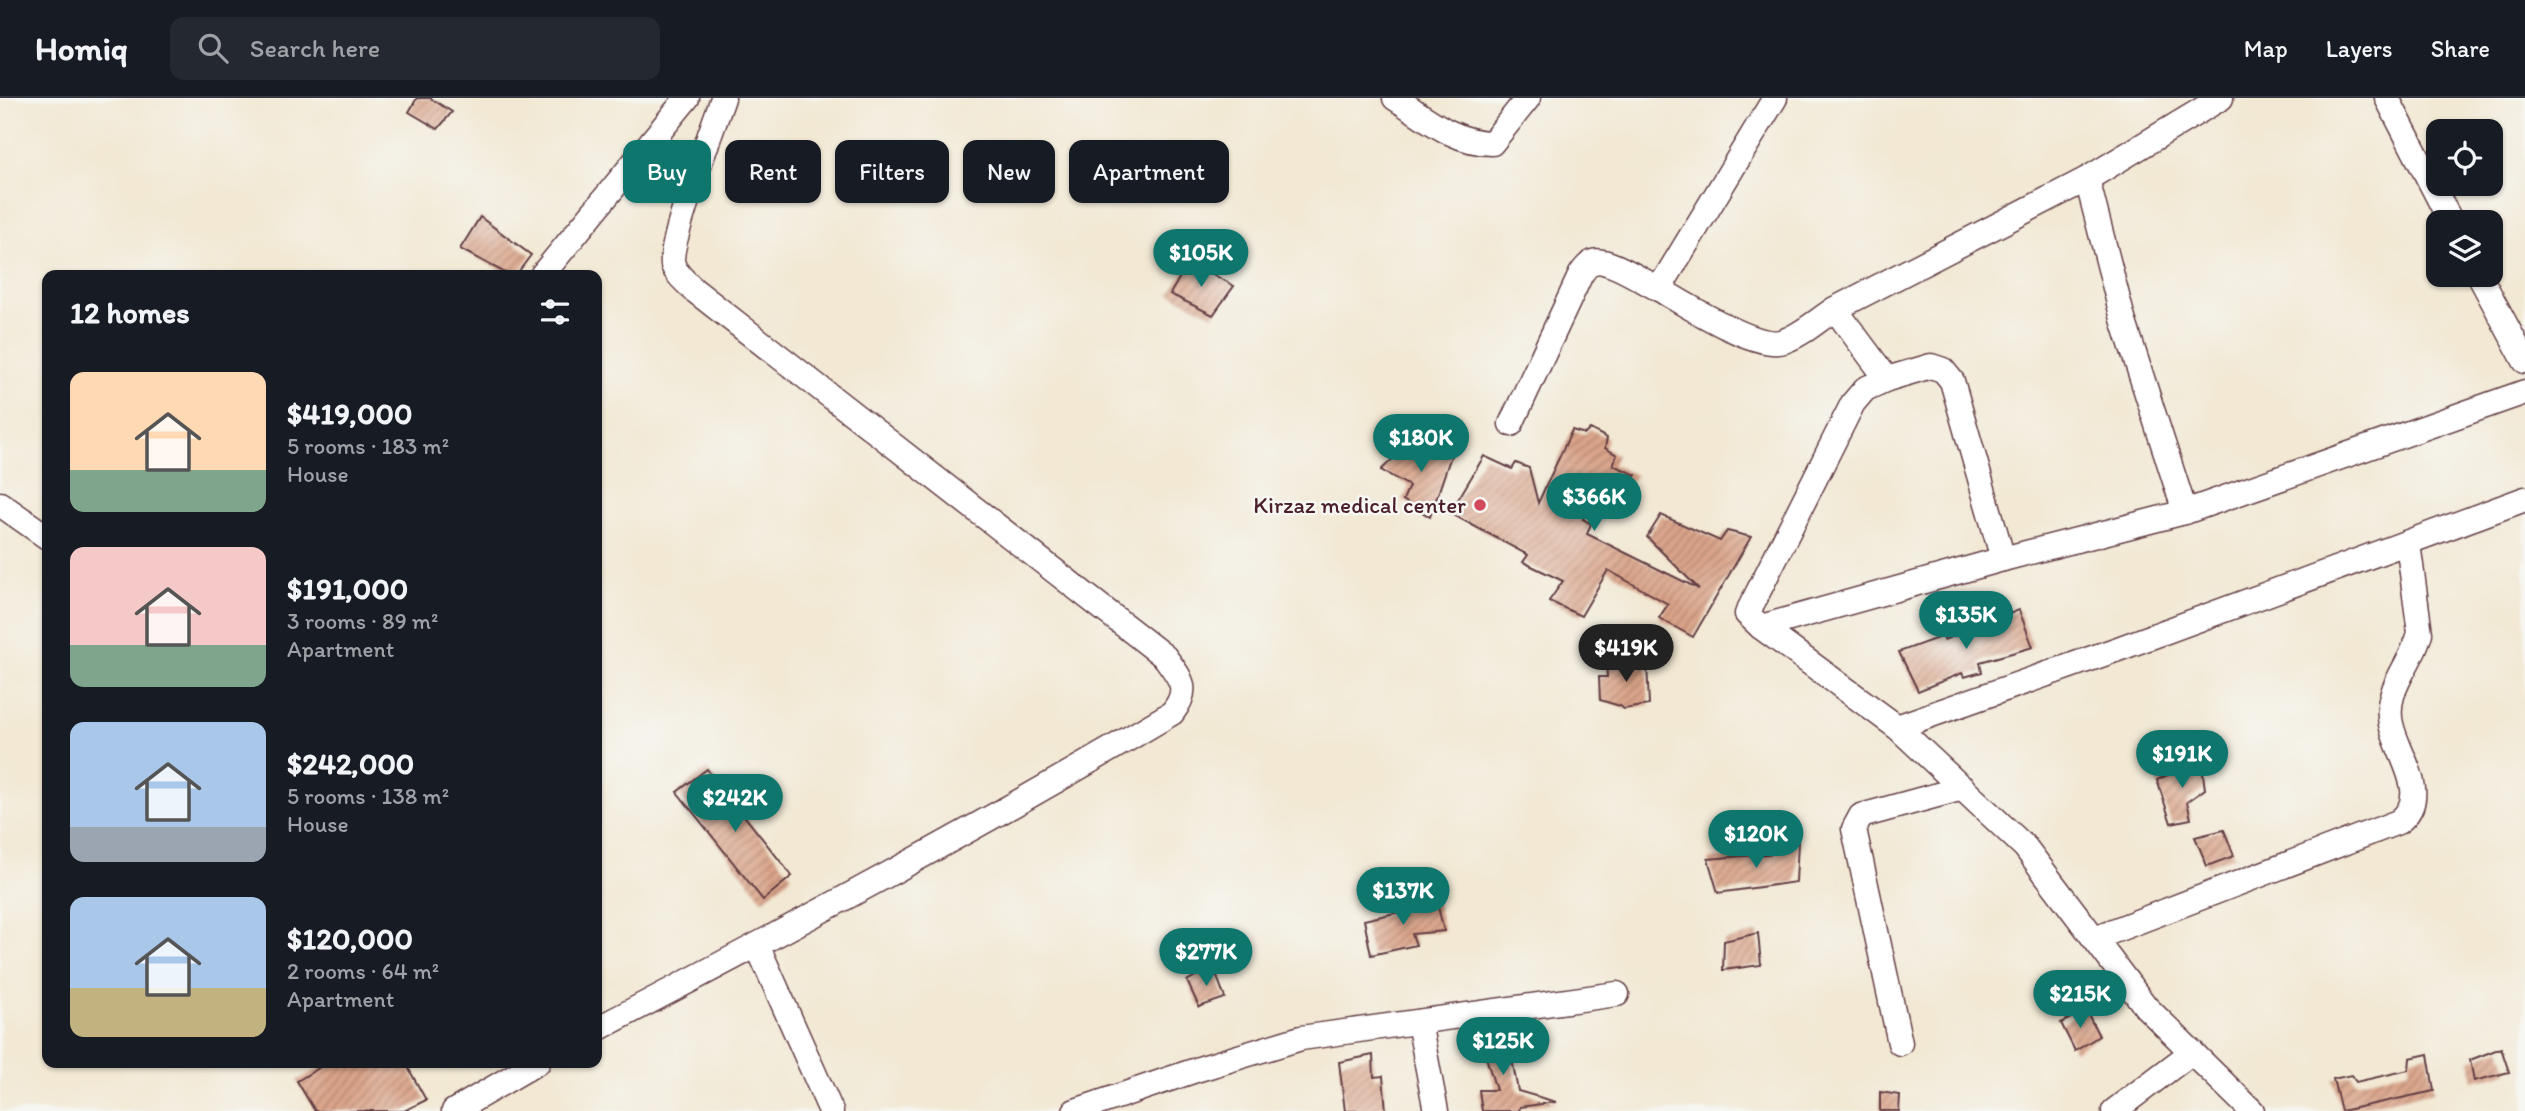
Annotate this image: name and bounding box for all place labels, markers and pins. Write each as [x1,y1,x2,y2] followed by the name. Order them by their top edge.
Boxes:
[1152,230,1250,289] pin: $105K
[1372,414,1470,474] pin: $180K
[1545,474,1643,533] pin: $366K
[1253,491,1466,519] place label: Kirzaz medical center
[1472,497,1488,513] marker: Kirzaz medical center
[1917,592,2015,651] pin: $135K
[1577,624,1675,684] pin: $419K
[2133,730,2231,790] pin: $191K
[686,774,784,834] pin: $242K
[1707,810,1805,870] pin: $120K
[1354,868,1452,927] pin: $137K
[1157,928,1255,988] pin: $277K
[2031,970,2129,1030] pin: $215K
[1454,1018,1552,1077] pin: $125K

